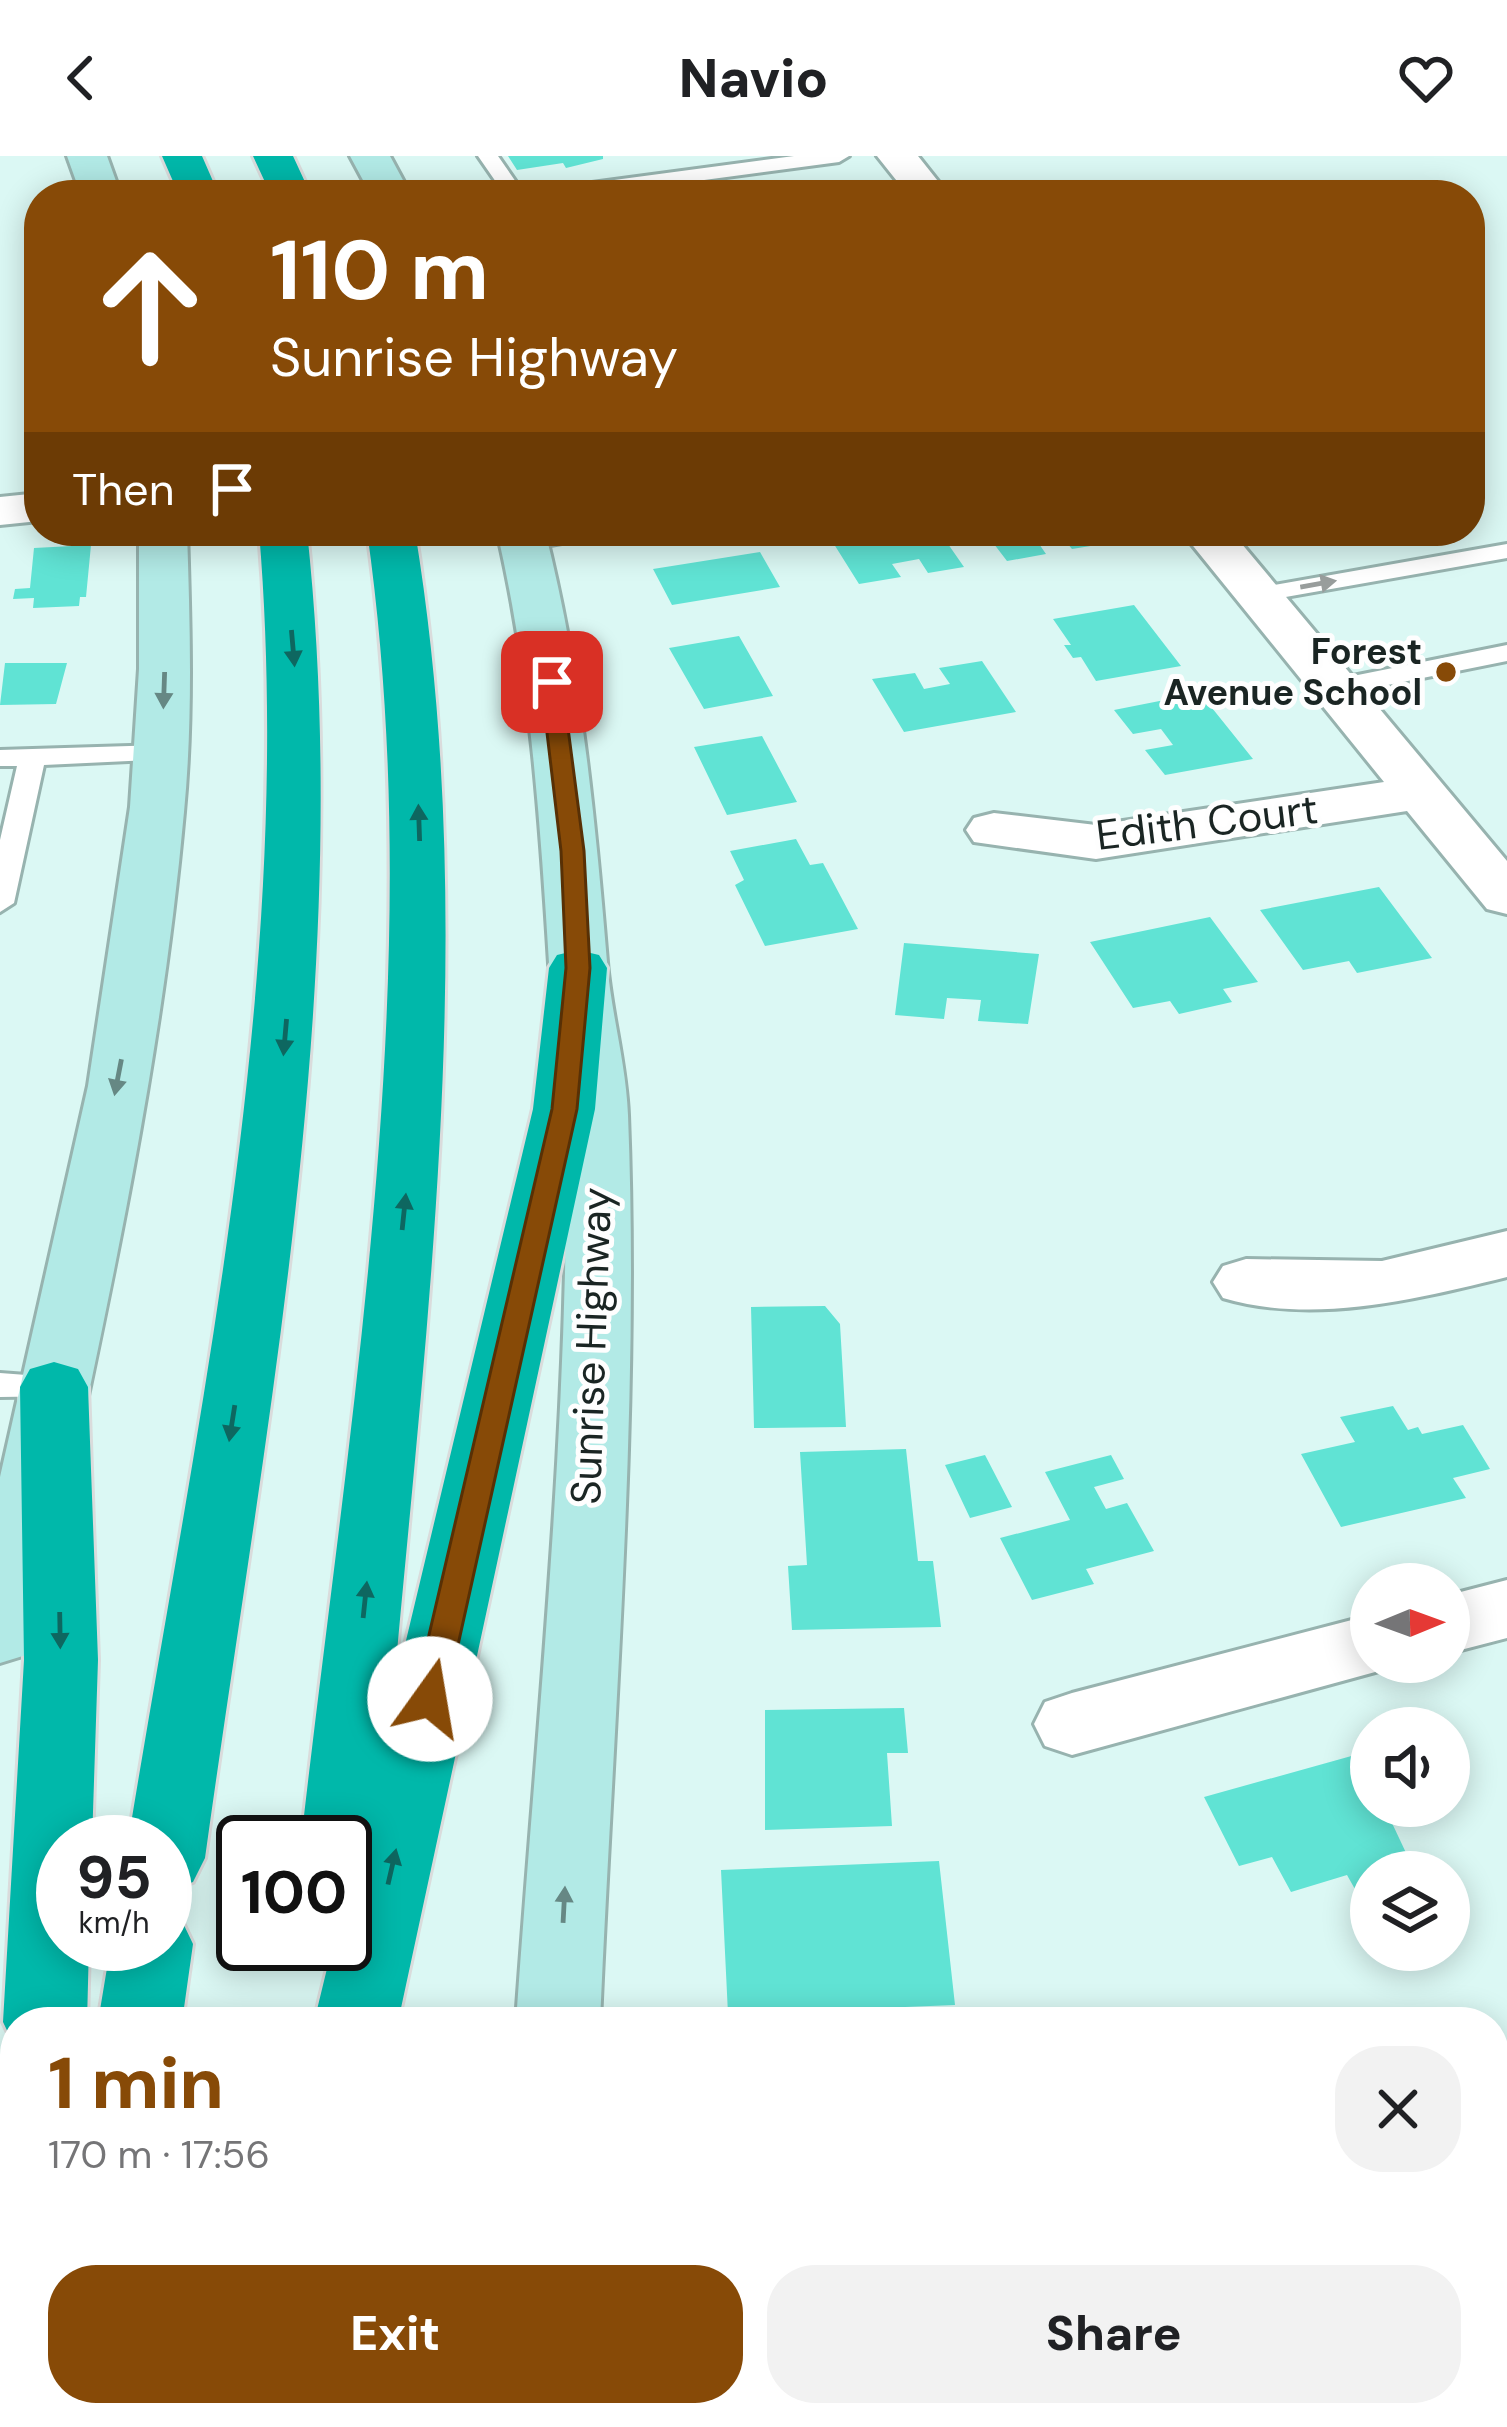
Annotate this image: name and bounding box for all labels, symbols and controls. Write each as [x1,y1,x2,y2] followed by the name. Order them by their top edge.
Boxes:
[679,43,828,114] text: Navio
[48,45,114,111] icon: back
[1393,45,1459,111] icon: heart
[270,216,489,325] text: 110 m
[72,228,228,384] icon: ahead
[270,322,678,393] text: Sunrise Highway
[199,456,265,522] icon: arrive
[72,460,175,519] text: Then
[1299,575,1337,593] one-way arrow
[1163,628,1422,716] place label: Forest Avenue School
[284,629,303,667] one-way arrow
[501,631,603,733] pin
[519,649,585,715] icon: arrive
[1433,659,1459,685] marker: Forest Avenue School
[155,672,174,710] one-way arrow
[1093,781,1321,863] street label: Edith Court
[410,803,429,841] one-way arrow
[275,1019,294,1056] one-way arrow
[108,1058,127,1096] one-way arrow
[558,1186,624,1506] street label: Sunrise Highway
[395,1193,414,1230] one-way arrow
[222,1405,240,1443] one-way arrow
[1350,1563,1470,1683] north arrow
[1350,1563,1470,1971] map controls
[356,1581,375,1618] one-way arrow
[50,1612,69,1650] one-way arrow
[367,1636,493,1762] position arrow
[1350,1707,1470,1827] button: sound
[216,1815,372,1971] speed limit sign: 100
[76,1838,152,1917] text: 95
[383,1848,402,1885] one-way arrow
[1350,1851,1470,1971] button: layers
[555,1886,574,1923] one-way arrow
[79,1903,149,1942] text: km/h
[48,2037,224,2130] text: 1 min
[1335,2046,1461,2172] button: close
[48,2129,270,2180] text: 170 m · 17:56
[48,2265,743,2403] button: Exit
[767,2265,1461,2403] button: Share

